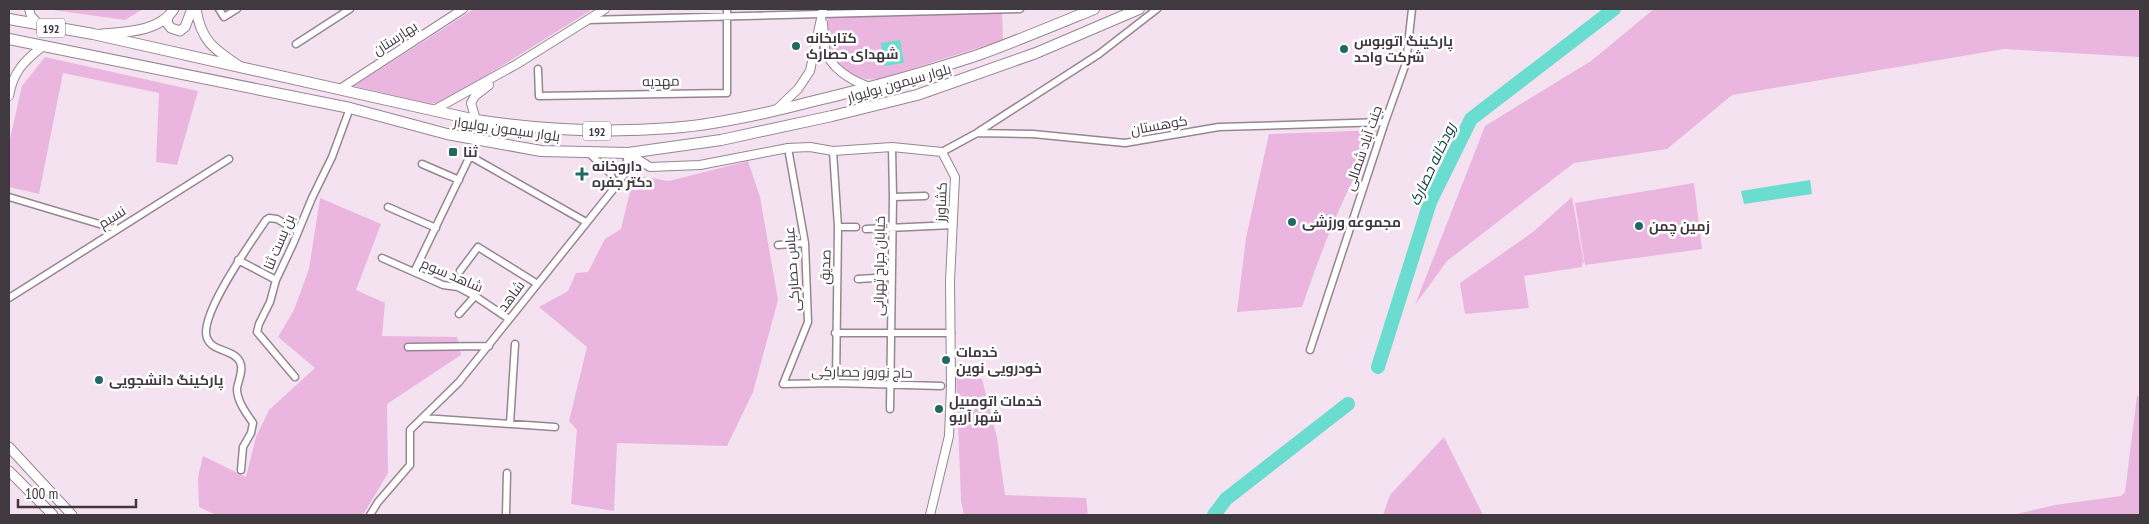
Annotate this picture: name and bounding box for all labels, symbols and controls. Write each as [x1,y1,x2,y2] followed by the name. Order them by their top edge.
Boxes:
[369,17,421,59] street label: بهارستان
[37,18,65,38] road number: 192
[806,29,898,63] place label: کتابخانه شهدای حصارک
[1354,32,1453,66] place label: پارکینگ اتوبوس شرکت واحد
[790,40,802,52] marker: کتابخانه شهدای حصارک
[1338,43,1350,55] marker: پارکینگ اتوبوس شرکت واحد
[844,60,953,107] street label: بلوار سیمون بولیوار
[642,72,680,90] street label: مهدیه
[1340,103,1386,193] street label: جنت آباد شمالی
[1129,111,1189,139] street label: کوهستان
[452,112,561,145] street label: بلوار سیمون بولیوار
[1405,119,1460,208] water label: رودخانه حصارک
[583,122,611,140] road number: 192
[463,143,479,161] place label: ثنا
[447,146,459,158] marker: ثنا
[592,157,653,191] place label: داروخانه دکتر جفره
[576,168,588,180] marker: داروخانه دکتر جفره
[931,182,951,223] street label: کشاورز
[95,202,130,233] street label: نسیم
[259,211,299,273] street label: بن بست ثنا
[1302,213,1401,231] place label: مجموعه ورزشی
[869,216,889,316] street label: خیابان جراح تهرانی
[1286,216,1298,228] marker: مجموعه ورزشی
[1649,217,1710,237] place label: زمین چمن
[1633,220,1645,232] marker: زمین چمن
[780,226,804,312] street label: عباس حصارکی
[815,249,835,285] street label: صدیق
[418,254,486,297] street label: شاهد سوم
[493,277,529,315] street label: شاهد
[956,343,1042,377] place label: خدمات خودرویی نوین
[940,354,952,366] marker: خدمات خودرویی نوین
[811,362,913,382] street label: حاج نوروز حصارکی
[109,371,223,391] place label: پارکینگ دانشجویی
[93,374,105,386] marker: پارکینگ دانشجویی
[949,392,1042,426] place label: خدمات اتومبیل شهر آریو
[933,403,945,415] marker: خدمات اتومبیل شهر آریو
[18,476,135,508] scale bar
[25,484,58,503] text: 100 m

